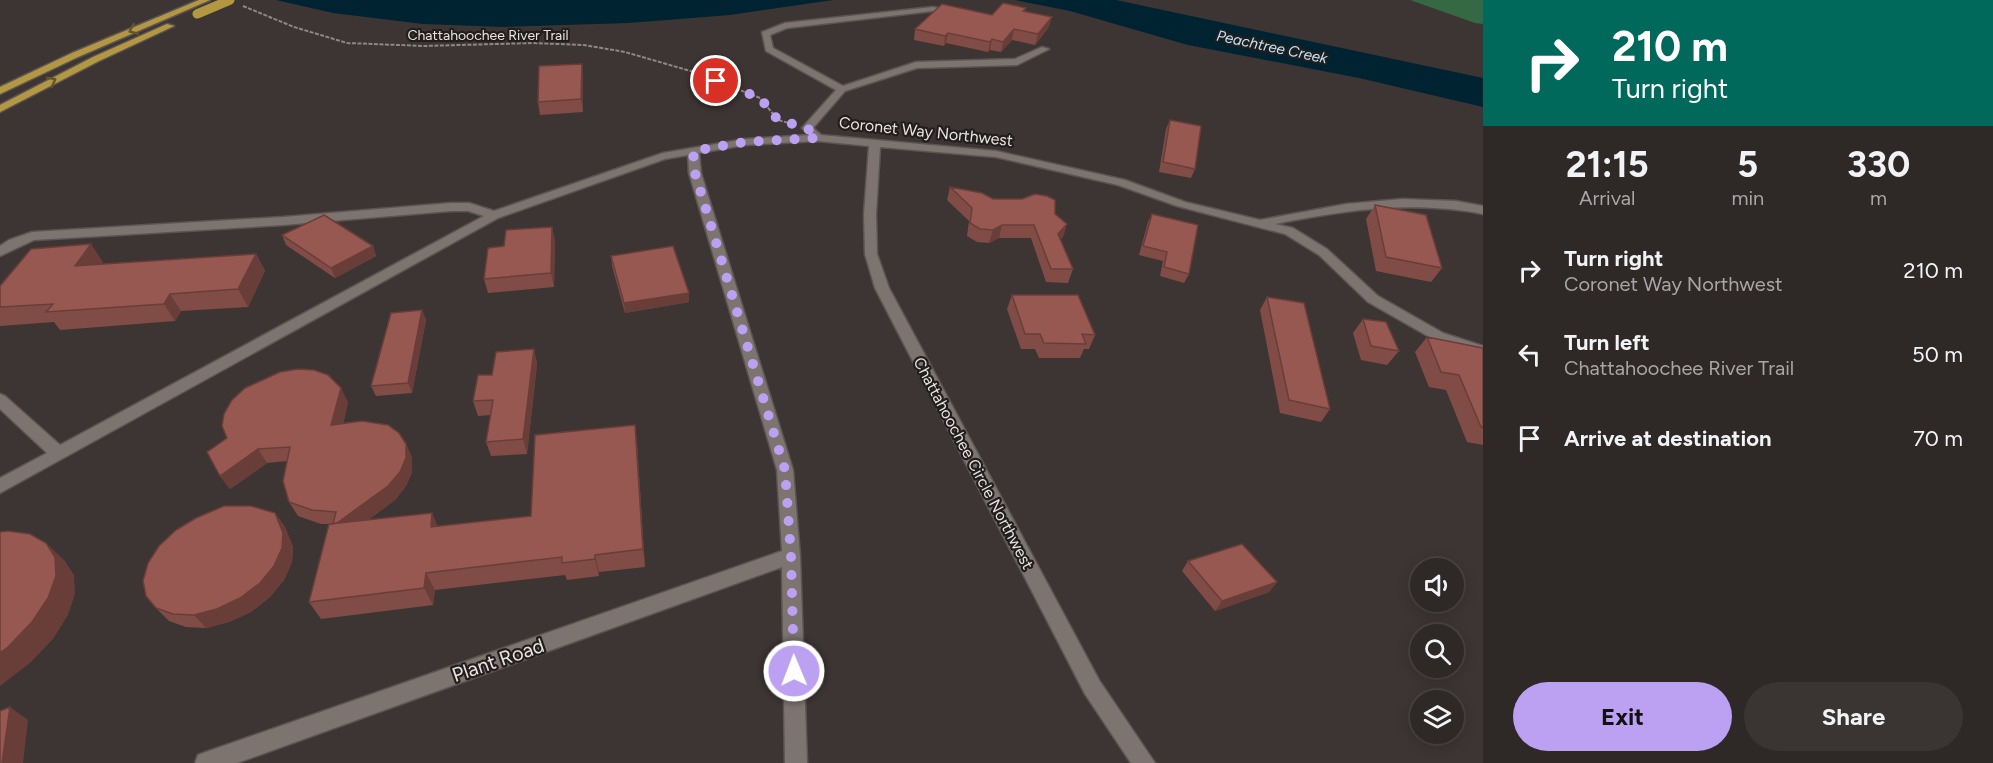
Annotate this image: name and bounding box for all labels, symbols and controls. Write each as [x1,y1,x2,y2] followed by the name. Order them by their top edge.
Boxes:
[1612,21,1728,72] text: 210 m
[128,23,139,35] one-way arrow
[1513,24,1591,102] icon: right
[1215,26,1330,68] water label: Peachtree Creek
[407,27,569,44] street label: Chattahoochee River Trail
[690,55,741,106] pin
[699,64,732,97] icon: arrive
[1612,72,1728,105] text: Turn right
[45,77,56,89] one-way arrow
[838,113,1014,150] street label: Coronet Way Northwest
[1566,143,1649,186] text: 21:15
[1737,143,1758,186] text: 5
[1847,143,1910,186] text: 330
[1579,186,1635,210] text: Arrival
[1731,186,1764,210] text: min
[1870,186,1887,210] text: m
[1564,245,1663,272] text: Turn right
[1513,254,1546,287] icon: right
[1903,257,1963,284] text: 210 m
[1564,272,1783,296] text: Coronet Way Northwest
[1564,329,1650,356] text: Turn left
[1513,338,1546,371] icon: left
[1912,341,1963,368] text: 50 m
[909,354,1038,572] street label: Chattahoochee Circle Northwest
[1564,356,1794,380] text: Chattahoochee River Trail
[1513,422,1546,455] icon: arrive
[1564,425,1772,452] text: Arrive at destination
[1913,425,1963,452] text: 70 m
[1410,558,1464,744] map controls
[1410,558,1464,612] button: sound
[1410,624,1464,678] button: search
[449,633,547,687] street label: Plant Road
[762,639,826,703] position arrow
[1513,682,1732,751] button: Exit
[1744,682,1963,751] button: Share
[1410,690,1464,744] button: layers

